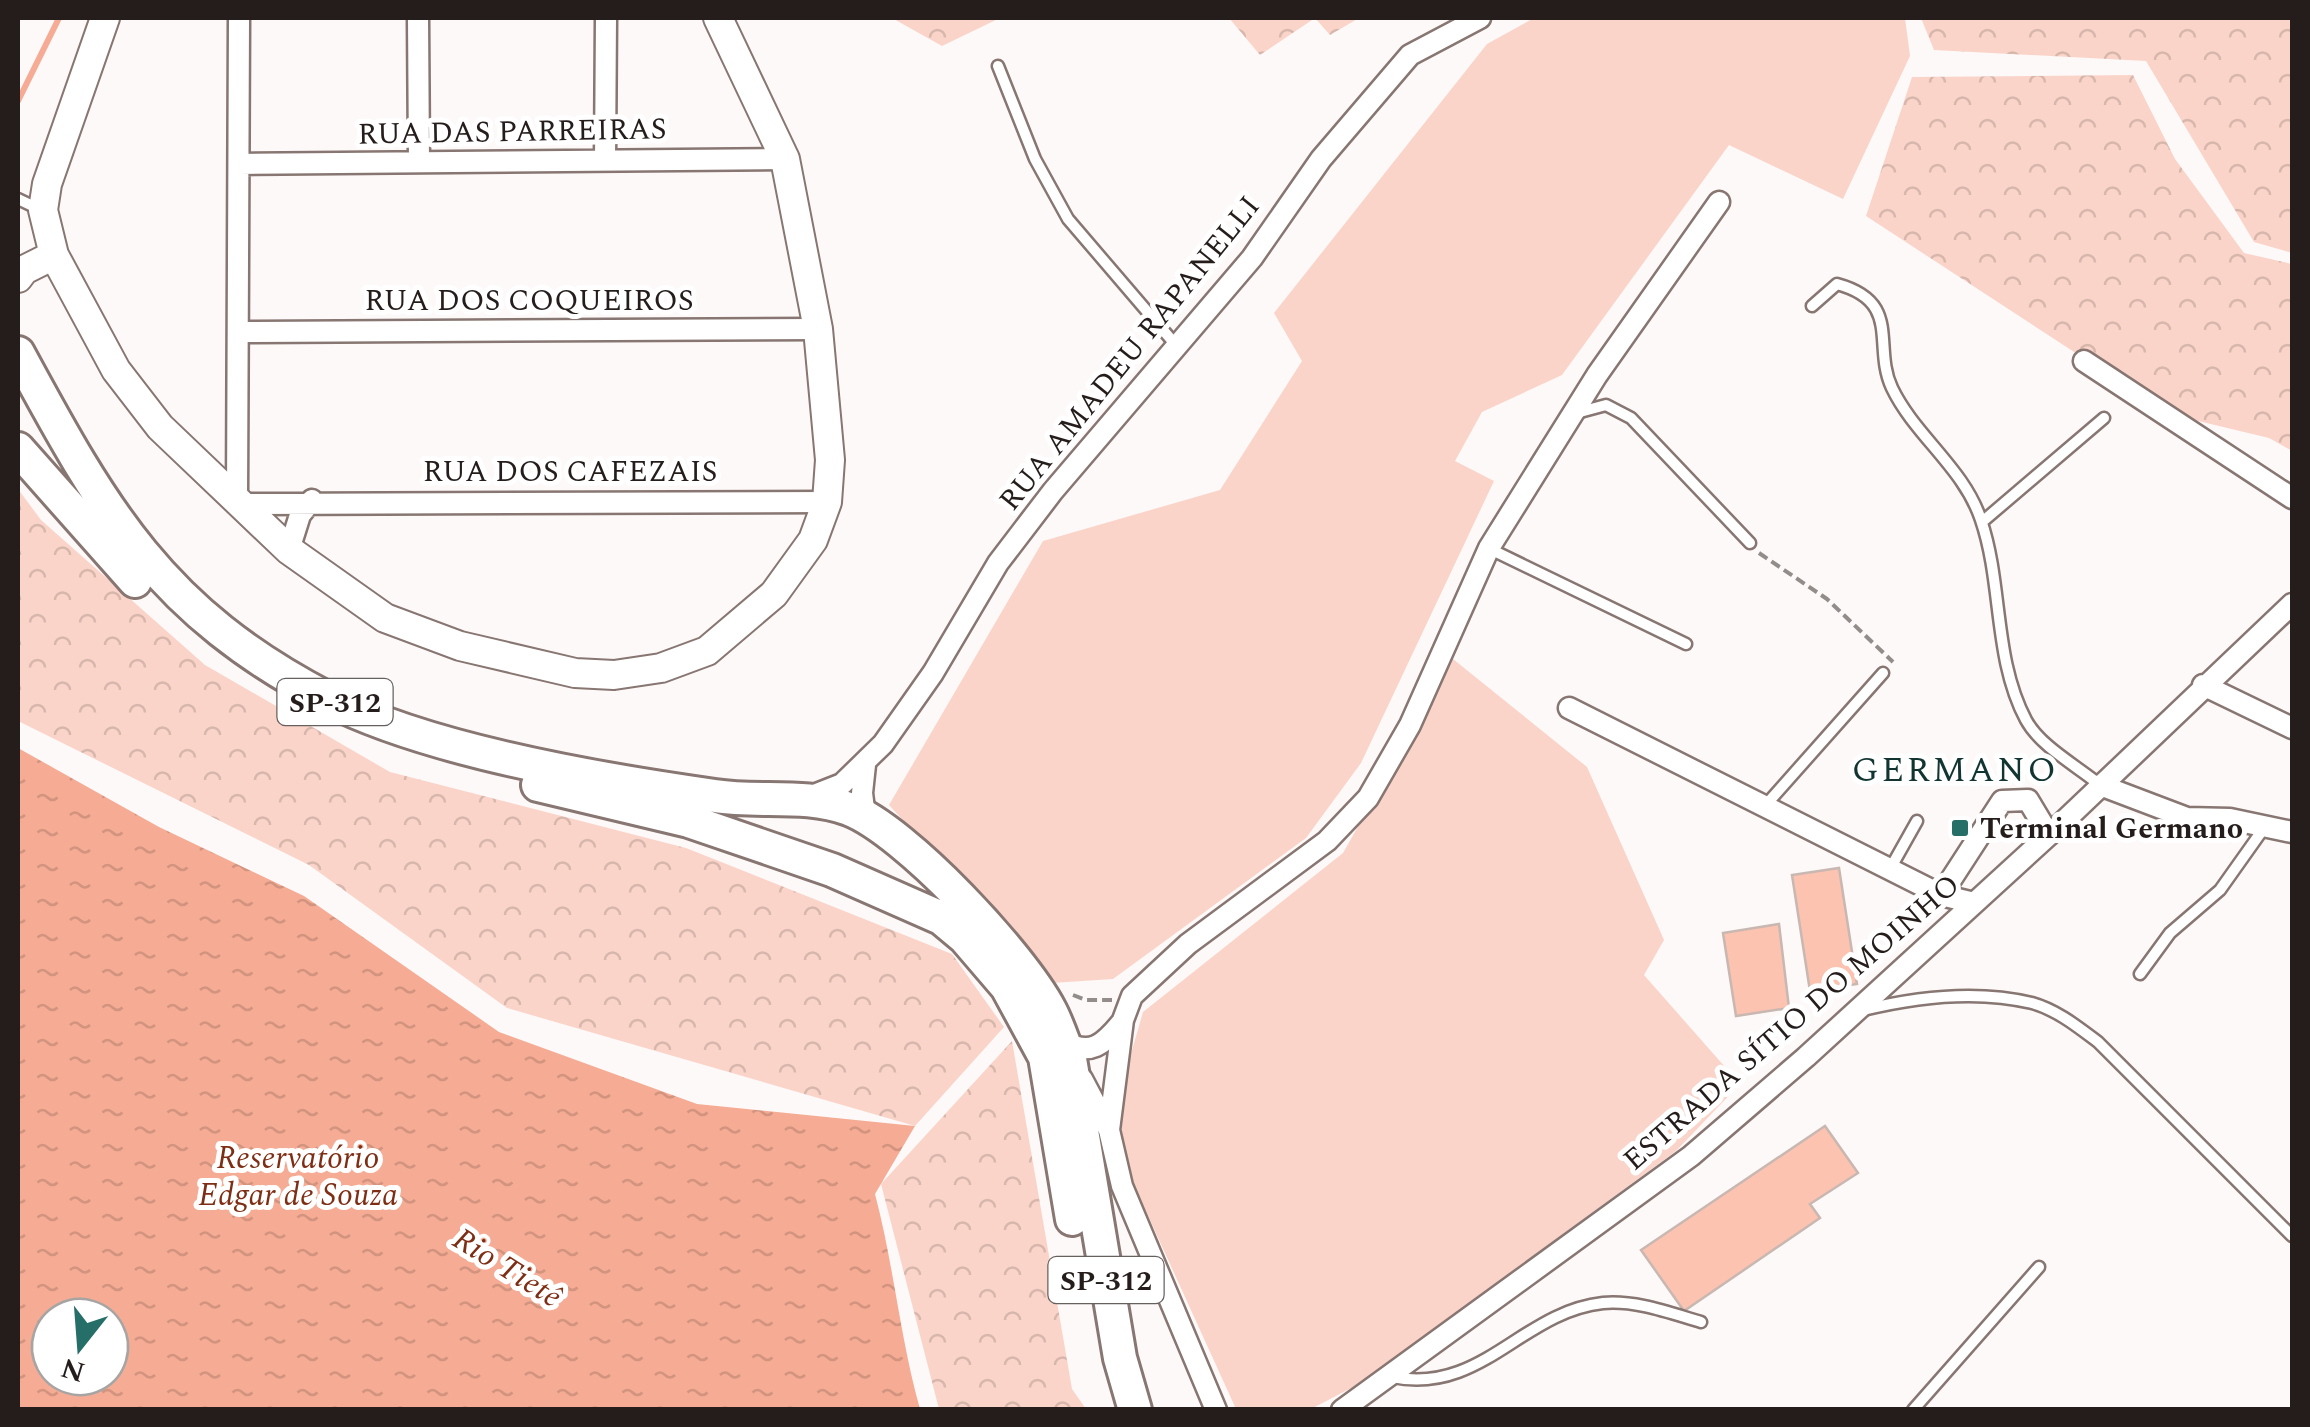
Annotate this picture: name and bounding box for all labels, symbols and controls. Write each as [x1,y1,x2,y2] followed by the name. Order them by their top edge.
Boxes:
[357,106,667,158] street label: RUA DAS PARREIRAS
[988,186,1272,521] street label: RUA AMADEU RAPANELLI
[364,278,694,324] street label: RUA DOS COQUEIROS
[423,449,717,495] street label: RUA DOS CAFEZAIS
[278,679,392,725] road number: SP-312
[1852,744,2058,797] district label: GERMANO
[1980,806,2243,852] place label: Terminal Germano
[1949,817,1971,839] marker: Terminal Germano
[1613,863,1970,1182] street label: ESTRADA SÍTIO DO MOINHO
[198,1134,398,1220] water label: Reservatório Edgar de Souza
[443,1215,572,1322] water label: Rio Tietê
[1048,1257,1164,1303] road number: SP-312
[30,1297,130,1397] north arrow
[56,1346,90,1393] text: N

